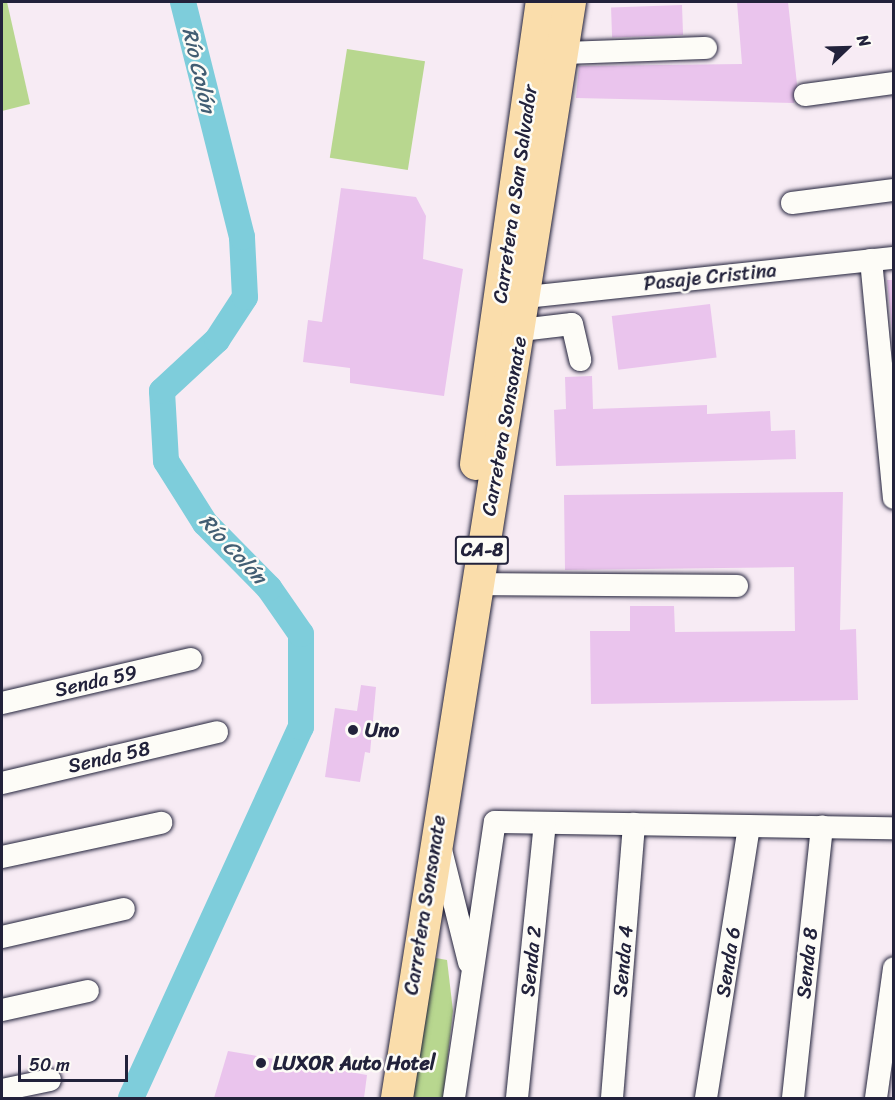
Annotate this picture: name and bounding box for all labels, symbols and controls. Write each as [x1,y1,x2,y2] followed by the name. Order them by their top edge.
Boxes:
[817,18,877,78] north arrow
[177,25,221,115] water label: Río Colón
[849,30,880,52] text: N
[488,83,542,305] street label: Carretera a San Salvador
[643,258,777,296] street label: Pasaje Cristina
[476,334,532,518] street label: Carretera Sonsonate
[194,509,272,589] water label: Río Colón
[454,535,510,565] road number: CA-8
[52,660,140,702] street label: Senda 59
[365,718,399,742] place label: Uno
[346,723,360,737] marker: Uno
[66,736,152,778] street label: Senda 58
[399,813,451,997] street label: Carretera Sonsonate
[515,924,547,998] street label: Senda 2
[608,924,638,998] street label: Senda 4
[711,925,745,999] street label: Senda 6
[791,926,823,1000] street label: Senda 8
[21,1043,130,1081] scale bar
[29,1049,70,1081] text: 50 m
[273,1051,436,1075] place label: LUXOR Auto Hotel
[254,1056,268,1070] marker: LUXOR Auto Hotel

